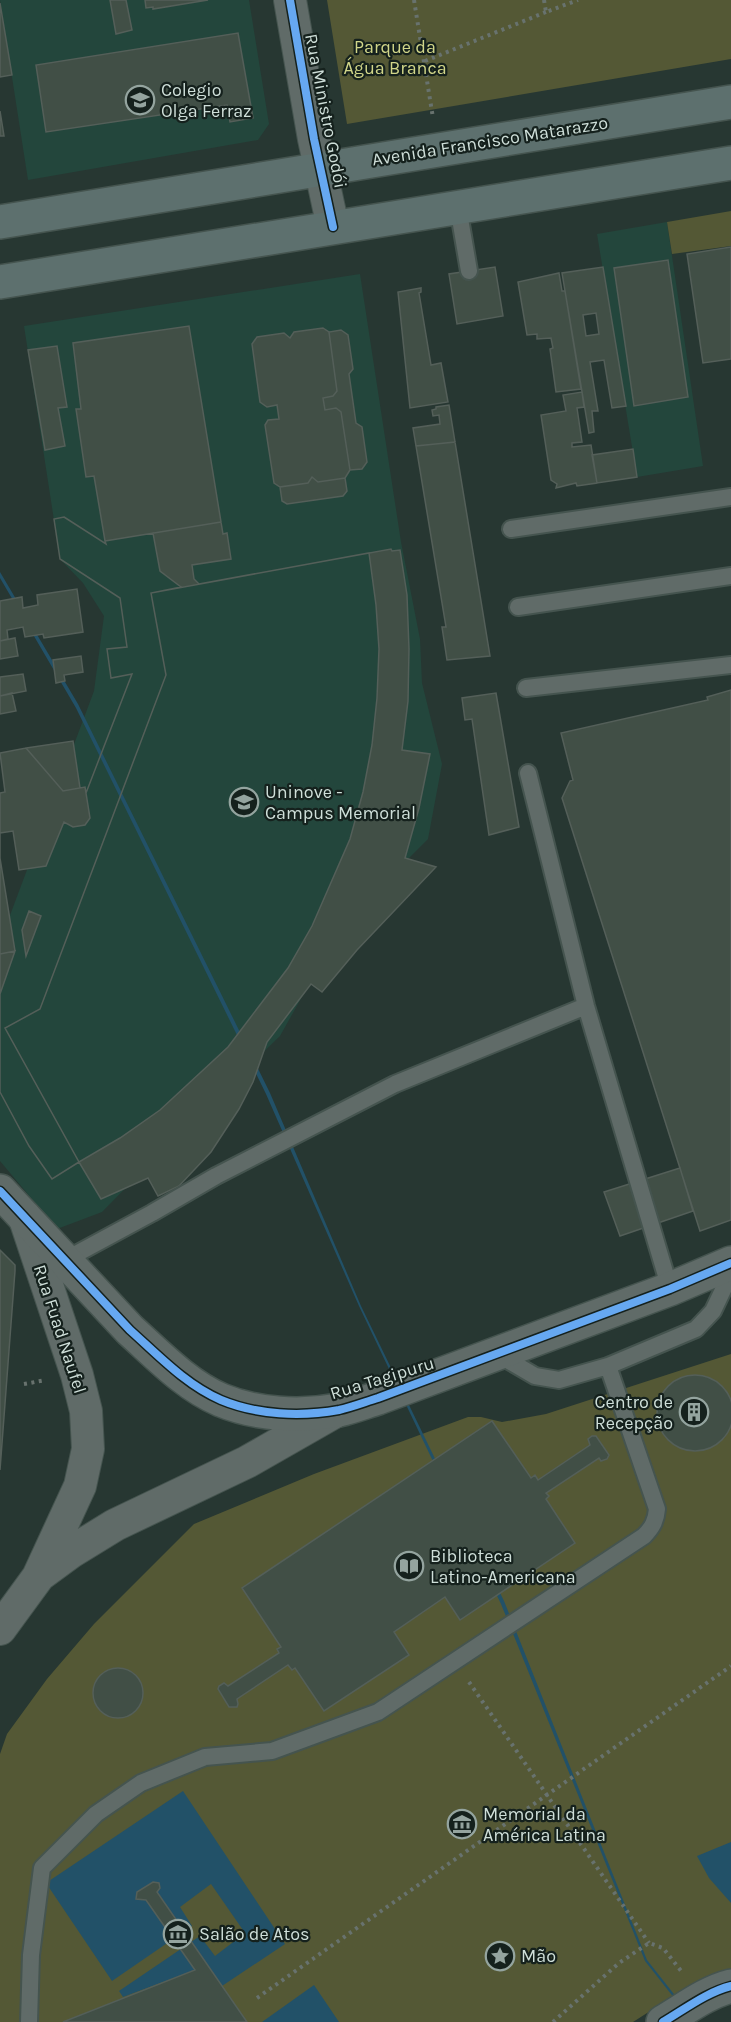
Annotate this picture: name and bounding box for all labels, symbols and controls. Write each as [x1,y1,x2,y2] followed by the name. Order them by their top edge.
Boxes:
[300,32,352,190] street label: Rua Ministro Godói
[343,36,447,79] park label: Parque da Água Branca
[161,79,252,122] place label: Colegio Olga Ferraz
[124,84,156,116] school or university icon: Colegio Olga Ferraz
[370,111,610,171] street label: Avenida Francisco Matarazzo
[265,781,416,824] place label: Uninove - Campus Memorial
[228,786,260,818] school or university icon: Uninove - Campus Memorial
[29,1262,91,1396] street label: Rua Fuad Naufel
[327,1352,437,1404] street label: Rua Tagipuru
[595,1391,673,1434] place label: Centro de Recepção
[678,1396,710,1428] building icon: Centro de Recepção
[430,1545,576,1588] place label: Biblioteca Latino-Americana
[393,1550,425,1582] library icon: Biblioteca Latino-Americana
[483,1803,606,1846] place label: Memorial da América Latina
[446,1808,478,1840] museum icon: Memorial da América Latina
[162,1918,194,1950] museum icon: Salão de Atos
[199,1923,309,1945] place label: Salão de Atos
[484,1940,516,1972] place icon: Mão
[521,1945,556,1967] place label: Mão

